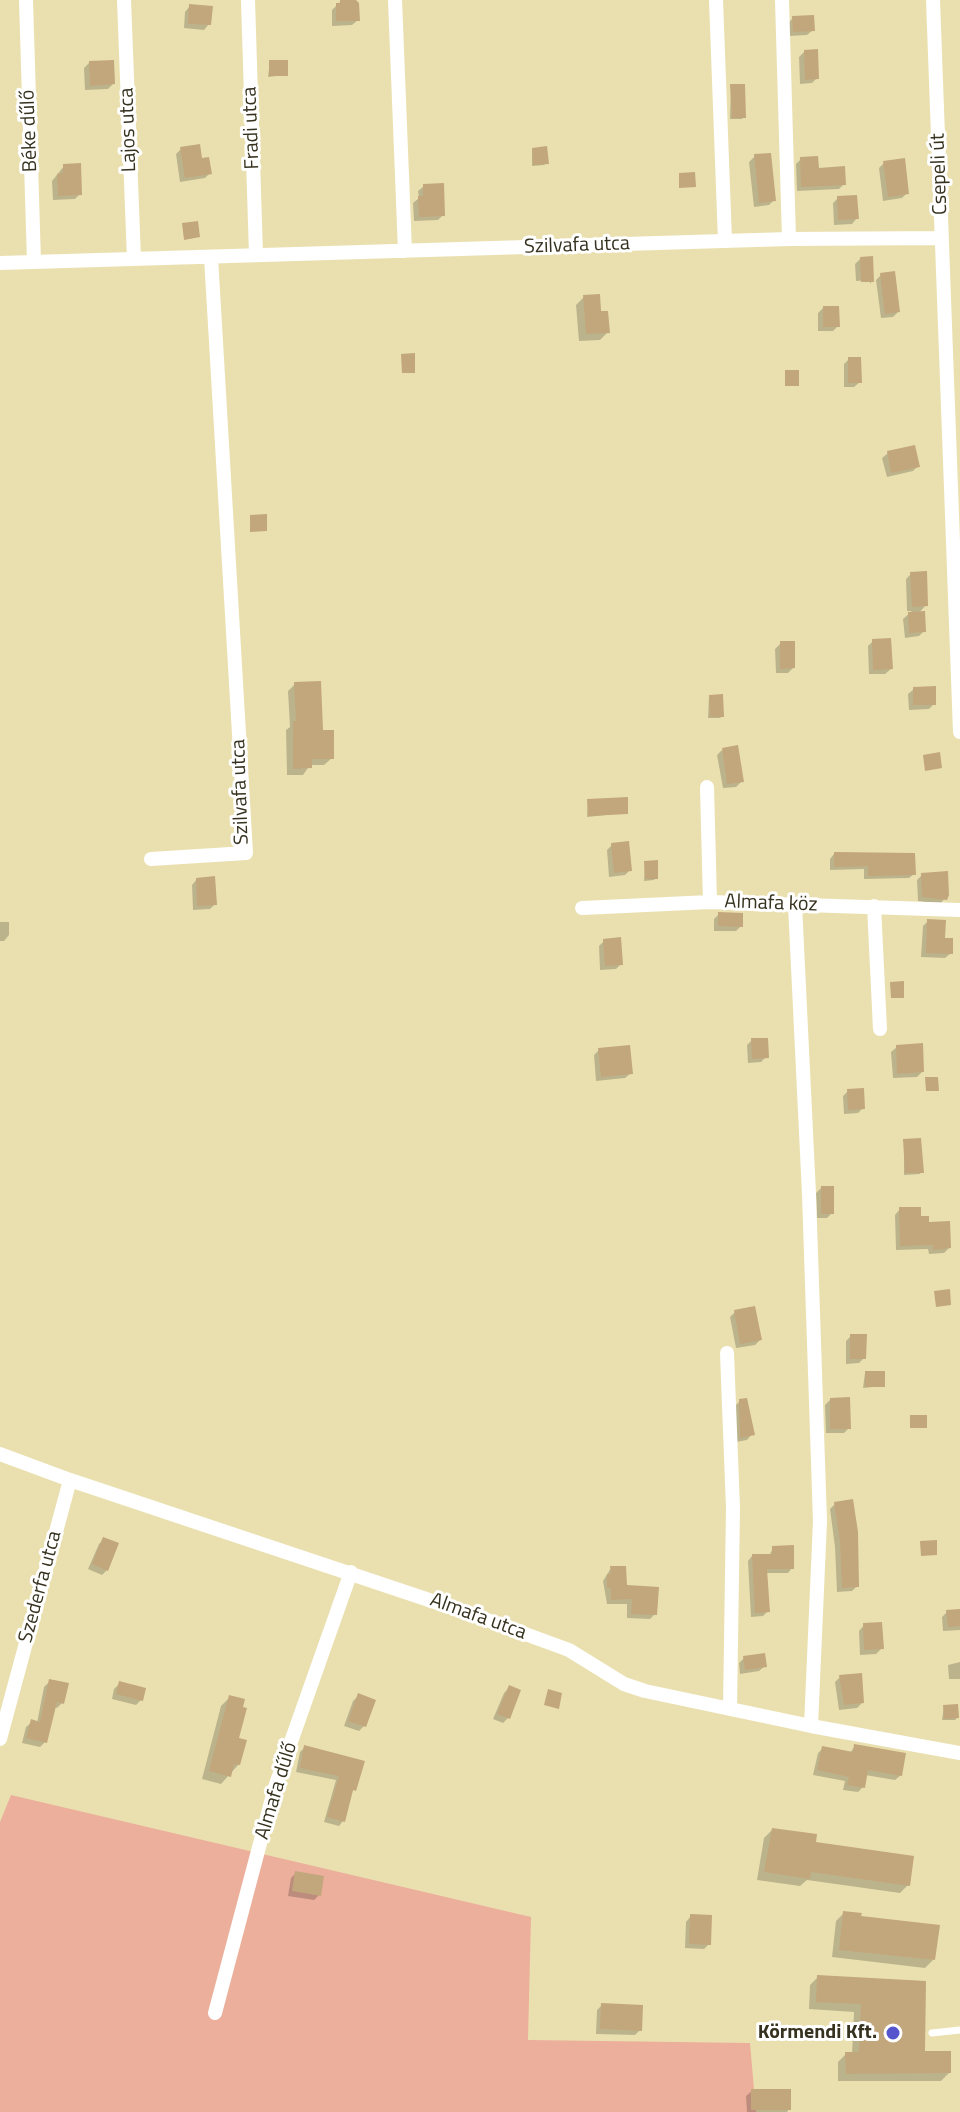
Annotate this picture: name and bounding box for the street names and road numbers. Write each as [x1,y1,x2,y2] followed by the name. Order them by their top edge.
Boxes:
[239,86,265,170] street label: Fradi utca
[116,87,142,173] street label: Lajos utca
[17,89,43,173] street label: Béke dűlő
[927,133,953,215] street label: Csepeli út
[524,232,630,260] street label: Szilvafa utca
[227,739,255,845] street label: Szilvafa utca
[724,890,818,918] street label: Almafa köz
[15,1528,67,1646] street label: Szederfa utca
[427,1589,529,1645] street label: Almafa utca
[251,1739,303,1843] street label: Almafa dűlő

